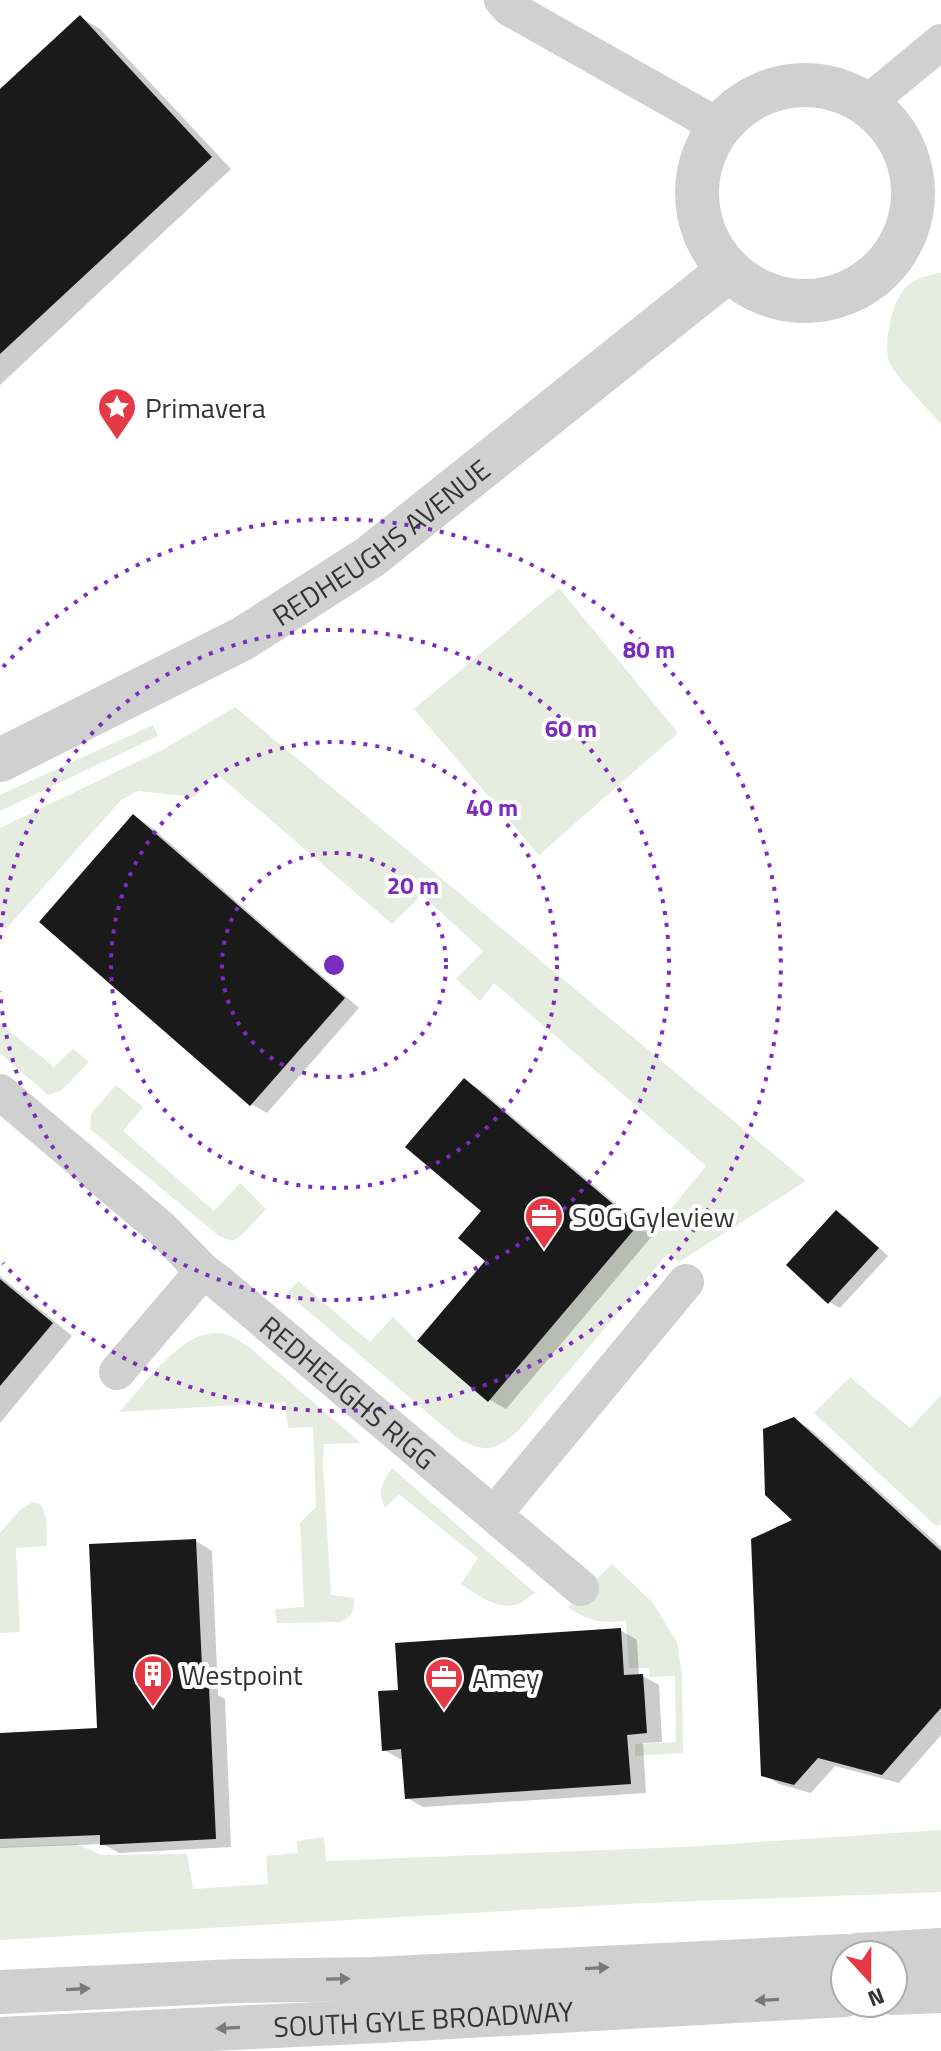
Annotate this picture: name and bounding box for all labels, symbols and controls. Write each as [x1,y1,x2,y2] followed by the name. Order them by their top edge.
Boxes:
[96,386,138,441] place icon: Primavera
[145,386,266,429] place label: Primavera
[263,448,499,636] street label: REDHEUGHS AVENUE
[623,631,675,667] text: 80 m
[545,710,597,746] text: 60 m
[466,789,518,825] text: 40 m
[387,867,439,903] text: 20 m
[320,951,348,979] centre of rings
[523,1195,565,1250] office icon: SOG Gyleview
[572,1195,735,1238] place label: SOG Gyleview
[251,1305,446,1479] street label: REDHEUGHS RIGG
[132,1653,174,1708] building icon: Westpoint
[181,1653,303,1696] place label: Westpoint
[423,1656,465,1711] office icon: Amey
[472,1656,540,1699] place label: Amey
[829,1939,909,2019] north arrow
[585,1961,610,1974] one-way arrow
[326,1973,351,1985] one-way arrow
[863,1979,889,2016] text: N
[66,1982,91,1995] one-way arrow
[272,1989,575,2048] street label: SOUTH GYLE BROADWAY
[754,1993,779,2006] one-way arrow
[215,2022,240,2035] one-way arrow

